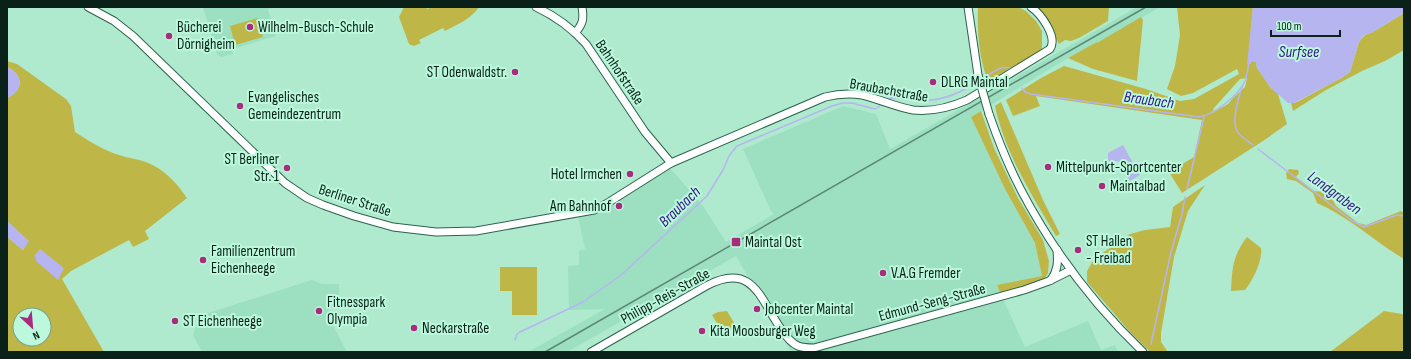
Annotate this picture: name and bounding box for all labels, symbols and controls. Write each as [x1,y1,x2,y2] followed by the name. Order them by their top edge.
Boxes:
[1271,12,1340,38] scale bar
[177,18,235,54] place label: Bücherei Dörnigheim
[258,18,374,37] place label: Wilhelm-Busch-Schule
[1277,19,1302,34] text: 100 m
[245,22,255,32] marker: Wilhelm-Busch-Schule
[164,31,174,41] marker: Bücherei Dörnigheim
[591,36,648,108] street label: Bahnhofstraße
[1279,43,1319,62] water label: Surfsee
[427,63,507,82] place label: ST Odenwaldstr.
[510,67,520,77] marker: ST Odenwaldstr.
[941,73,1008,92] place label: DLRG Maintal
[848,74,930,107] street label: Braubachstraße
[928,77,938,87] marker: DLRG Maintal
[248,88,341,124] place label: Evangelisches Gemeindezentrum
[1123,88,1175,113] water label: Braubach
[235,101,245,111] marker: Evangelisches Gemeindezentrum
[225,150,280,186] place label: ST Berliner Str. 1
[1056,158,1182,177] place label: Mittelpunkt-Sportcenter
[1043,162,1053,172] marker: Mittelpunkt-Sportcenter
[282,163,292,173] marker: ST Berliner Str. 1
[551,165,622,184] place label: Hotel Irmchen
[1303,167,1365,219] water label: Landgraben
[625,169,635,179] marker: Hotel Irmchen
[1110,177,1165,196] place label: Maintalbad
[316,180,394,221] street label: Berliner Straße
[1097,181,1107,191] marker: Maintalbad
[655,183,705,231] water label: Braubach
[549,197,612,216] place label: Am Bahnhof
[614,201,624,211] marker: Am Bahnhof
[1086,232,1132,268] place label: ST Hallen - Freibad
[745,233,802,252] place label: Maintal Ost
[730,236,742,248] marker: Maintal Ost
[211,242,295,278] place label: Familienzentrum Eichenheege
[1073,245,1083,255] marker: ST Hallen - Freibad
[198,255,208,265] marker: Familienzentrum Eichenheege
[617,264,713,329] street label: Philipp-Reis-Straße
[891,264,961,283] place label: V.A.G Fremder
[878,268,888,278] marker: V.A.G Fremder
[877,279,988,326] street label: Edmund-Seng-Straße
[327,293,386,329] place label: Fitnesspark Olympia
[764,300,853,319] place label: Jobcenter Maintal
[752,304,762,314] marker: Jobcenter Maintal
[314,306,324,316] marker: Fitnesspark Olympia
[12,307,52,347] north arrow
[183,312,262,331] place label: ST Eichenheege
[170,316,180,326] marker: ST Eichenheege
[422,319,489,338] place label: Neckarstraße
[710,322,816,341] place label: Kita Moosburger Weg
[409,323,419,333] marker: Neckarstraße
[697,326,707,336] marker: Kita Moosburger Weg
[31,328,42,343] text: N

